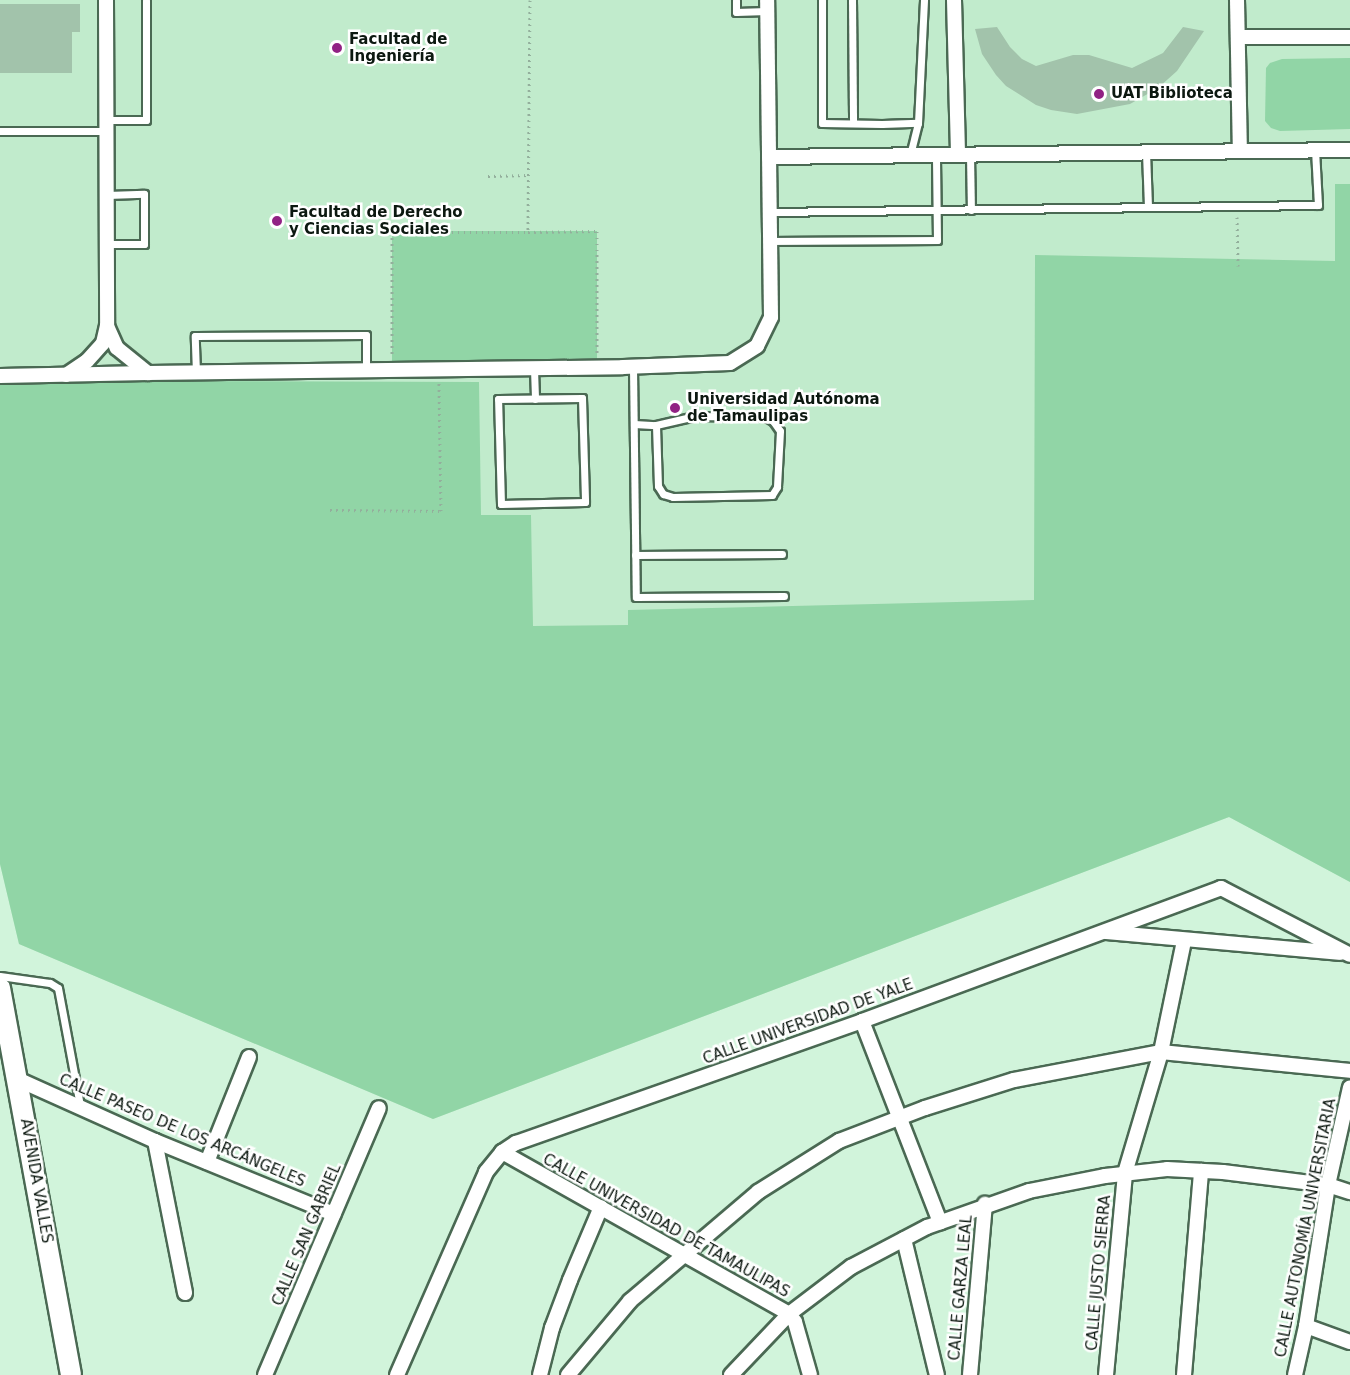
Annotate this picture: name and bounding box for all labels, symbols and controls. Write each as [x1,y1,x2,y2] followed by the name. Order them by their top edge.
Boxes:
[349,30,447,65] place label: Facultad de Ingeniería
[330,41,344,55] marker: Facultad de Ingeniería
[1111,85,1233,103] place label: UAT Biblioteca
[1092,87,1106,101] marker: UAT Biblioteca
[289,203,463,238] place label: Facultad de Derecho y Ciencias Sociales
[270,214,284,228] marker: Facultad de Derecho y Ciencias Sociales
[687,390,880,425] place label: Universidad Autónoma de Tamaulipas
[668,401,682,415] marker: Universidad Autónoma de Tamaulipas
[701,976,915,1068] street label: CALLE UNIVERSIDAD DE YALE
[56,1071,308,1191] street label: CALLE PASEO DE LOS ARCÁNGELES
[1272,1097,1340,1359] street label: CALLE AUTONOMÍA UNIVERSITARIA
[16,1117,56,1245] street label: AVENIDA VALLES
[540,1150,792,1302] street label: CALLE UNIVERSIDAD DE TAMAULIPAS
[269,1161,345,1309] street label: CALLE SAN GABRIEL
[1083,1194,1115,1352] street label: CALLE JUSTO SIERRA
[946,1215,976,1361] street label: CALLE GARZA LEAL

